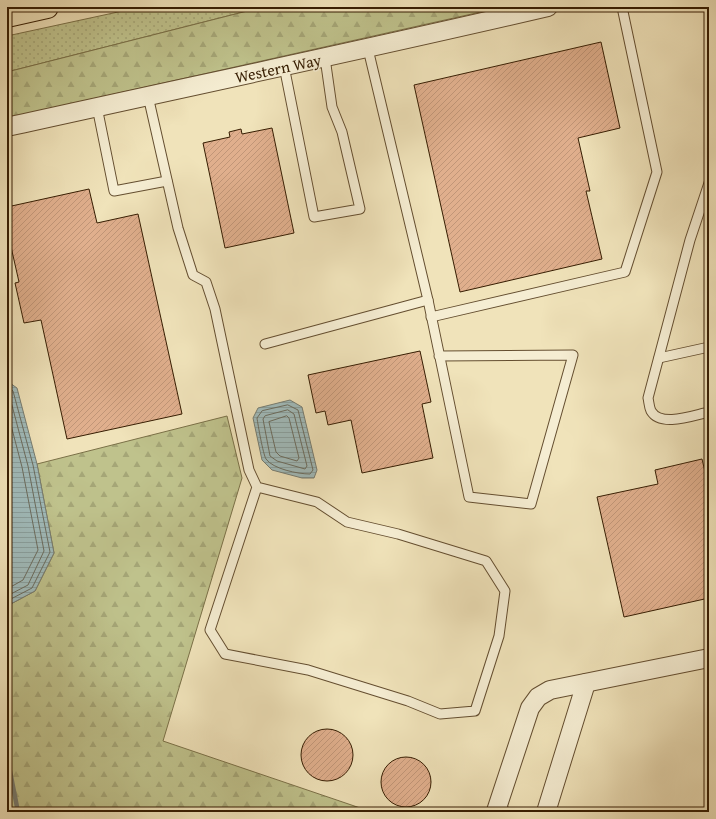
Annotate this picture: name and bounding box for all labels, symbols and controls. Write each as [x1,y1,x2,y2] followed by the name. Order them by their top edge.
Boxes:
[233,47,323,89] street label: Western Way

